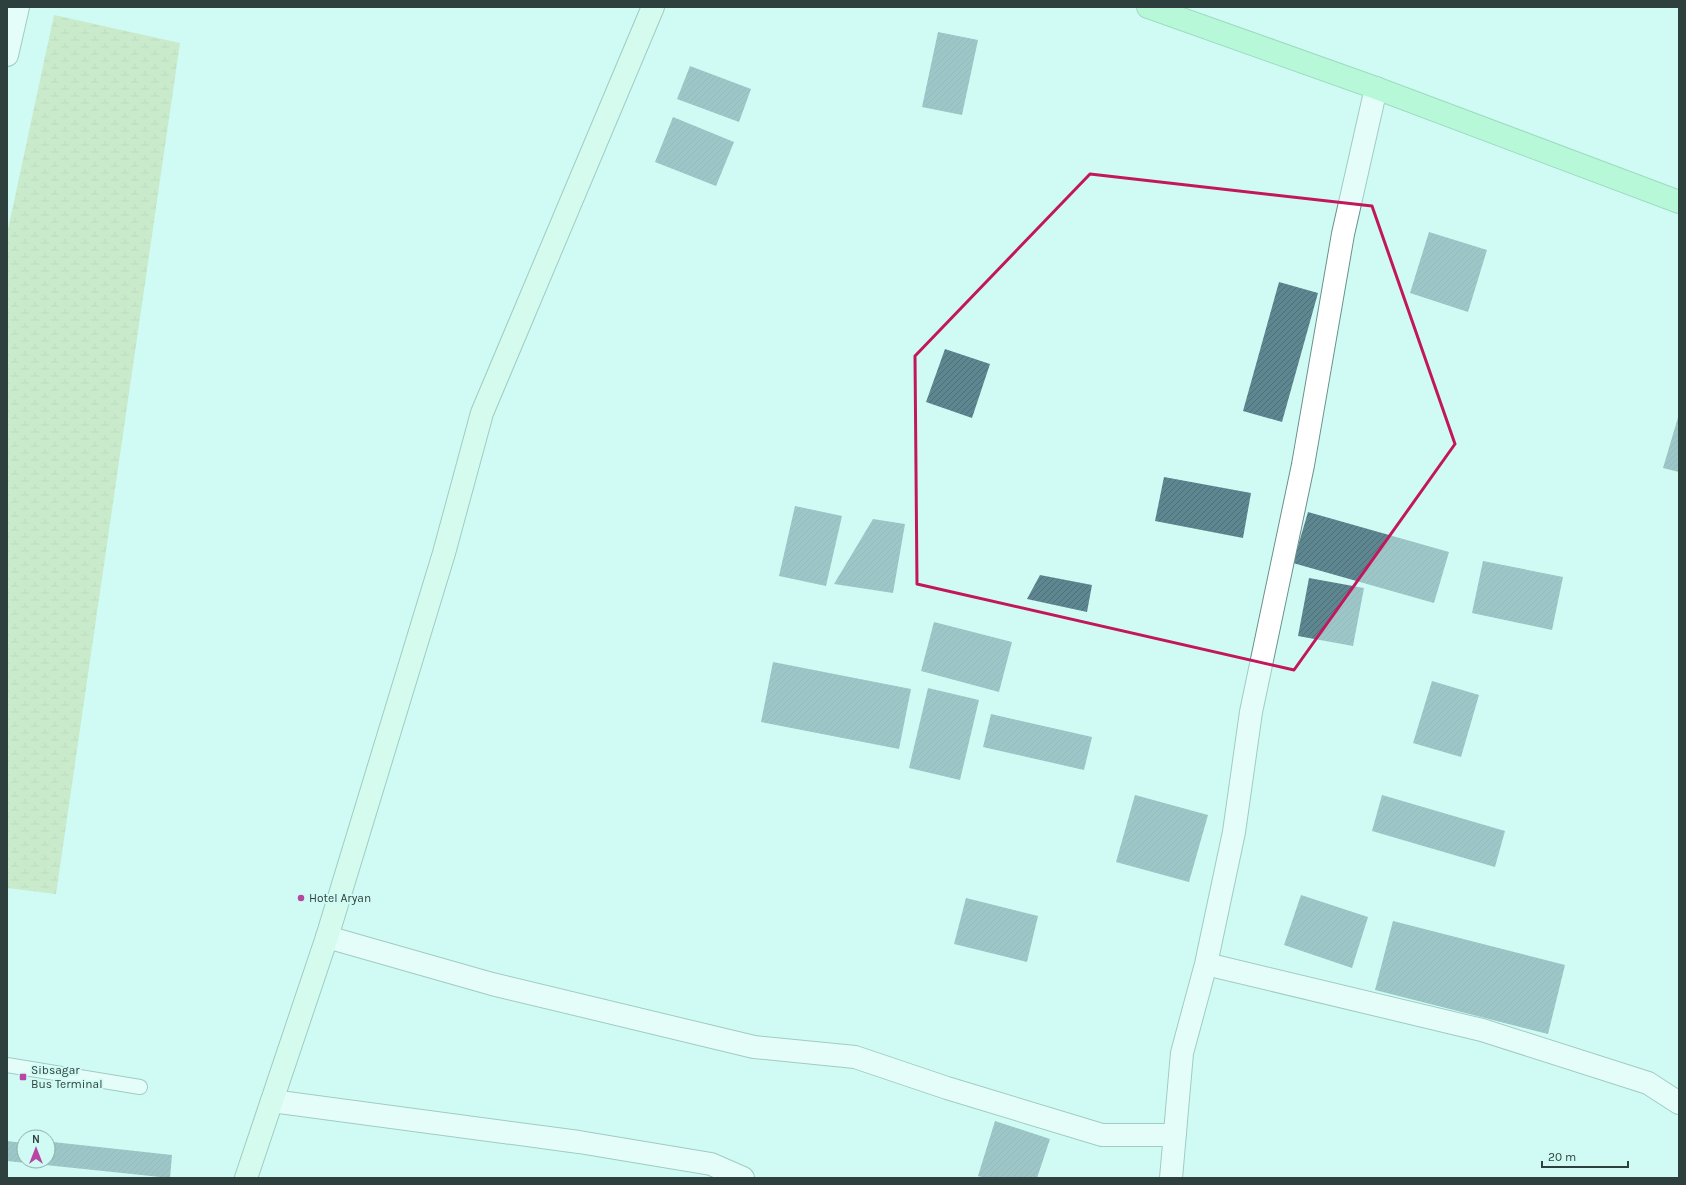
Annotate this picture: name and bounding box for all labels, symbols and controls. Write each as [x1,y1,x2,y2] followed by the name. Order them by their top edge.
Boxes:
[309,891,371,905] place label: Hotel Aryan
[296,893,306,903] marker: Hotel Aryan
[31,1063,103,1091] place label: Sibsagar Bus Terminal
[18,1072,28,1082] marker: Sibsagar Bus Terminal
[16,1129,56,1169] north arrow
[32,1133,40,1146] text: N
[1542,1143,1628,1169] scale bar
[1548,1150,1576,1164] text: 20 m

